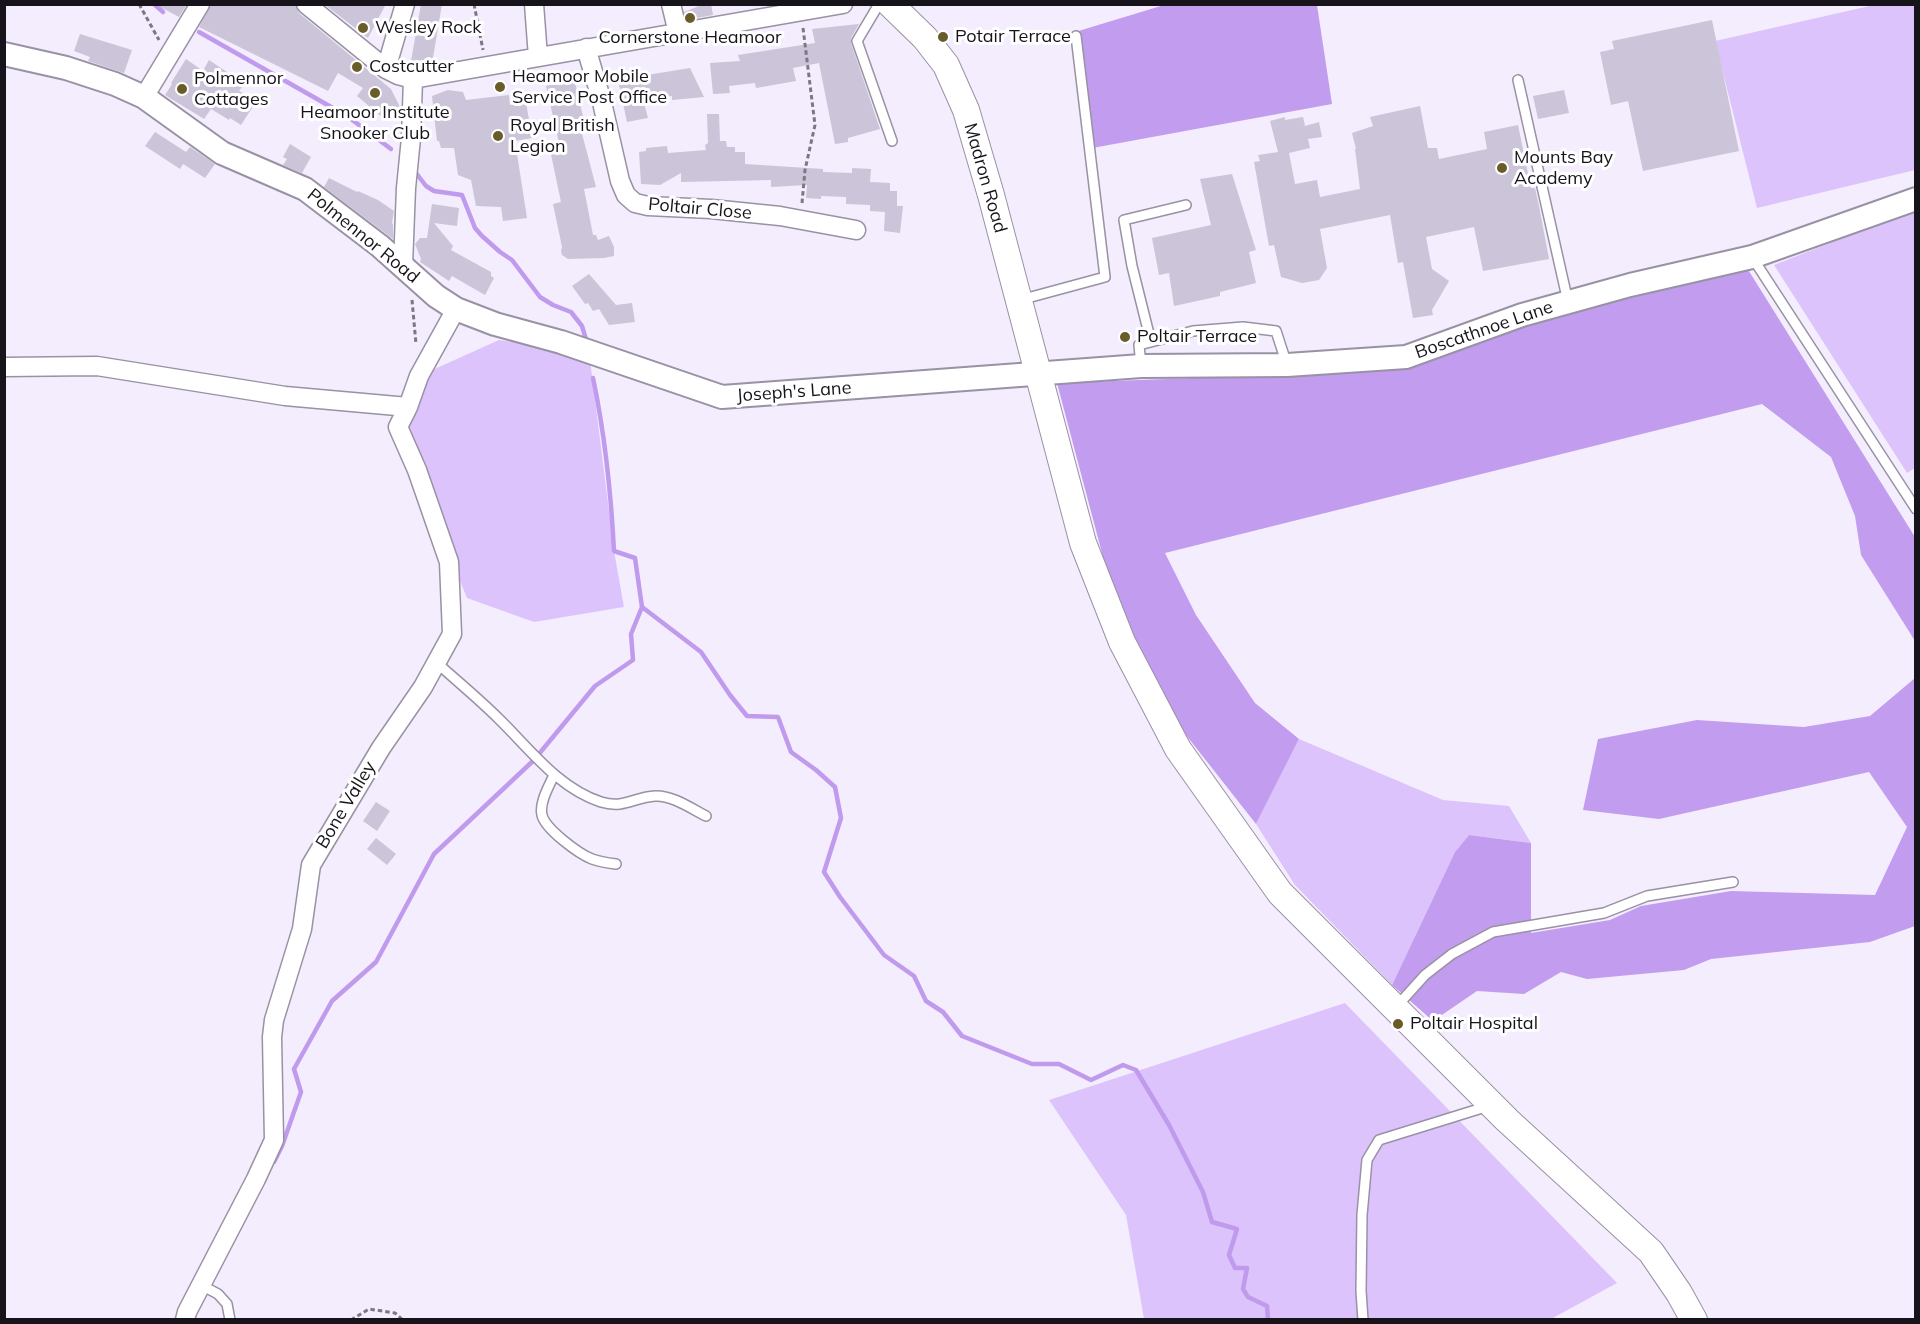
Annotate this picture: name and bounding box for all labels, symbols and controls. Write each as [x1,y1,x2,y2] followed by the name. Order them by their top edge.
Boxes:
[683,11,697,25] marker: Cornerstone Heamoor
[375,17,482,39] place label: Wesley Rock
[356,21,370,35] marker: Wesley Rock
[955,26,1071,48] place label: Potair Terrace
[599,27,781,49] place label: Cornerstone Heamoor
[936,30,950,44] marker: Potair Terrace
[369,56,454,78] place label: Costcutter
[350,60,364,74] marker: Costcutter
[512,66,667,109] place label: Heamoor Mobile Service Post Office
[194,68,283,110] place label: Polmennor Cottages
[493,80,507,94] marker: Heamoor Mobile Service Post Office
[175,82,189,96] marker: Polmennor Cottages
[368,86,382,100] marker: Heamoor Institute Snooker Club
[300,102,450,144] place label: Heamoor Institute Snooker Club
[510,115,615,158] place label: Royal British Legion
[959,121,1011,235] street label: Madron Road
[491,129,505,143] marker: Royal British Legion
[1514,147,1613,190] place label: Mounts Bay Academy
[1495,161,1509,175] marker: Mounts Bay Academy
[302,184,424,288] street label: Polmennor Road
[647,194,753,224] street label: Poltair Close
[1412,296,1556,364] street label: Boscathnoe Lane
[1137,326,1257,348] place label: Poltair Terrace
[1118,330,1132,344] marker: Poltair Terrace
[736,377,852,407] street label: Joseph's Lane
[312,758,380,852] street label: Bone Valley
[1410,1013,1538,1035] place label: Poltair Hospital
[1391,1017,1405,1031] marker: Poltair Hospital

